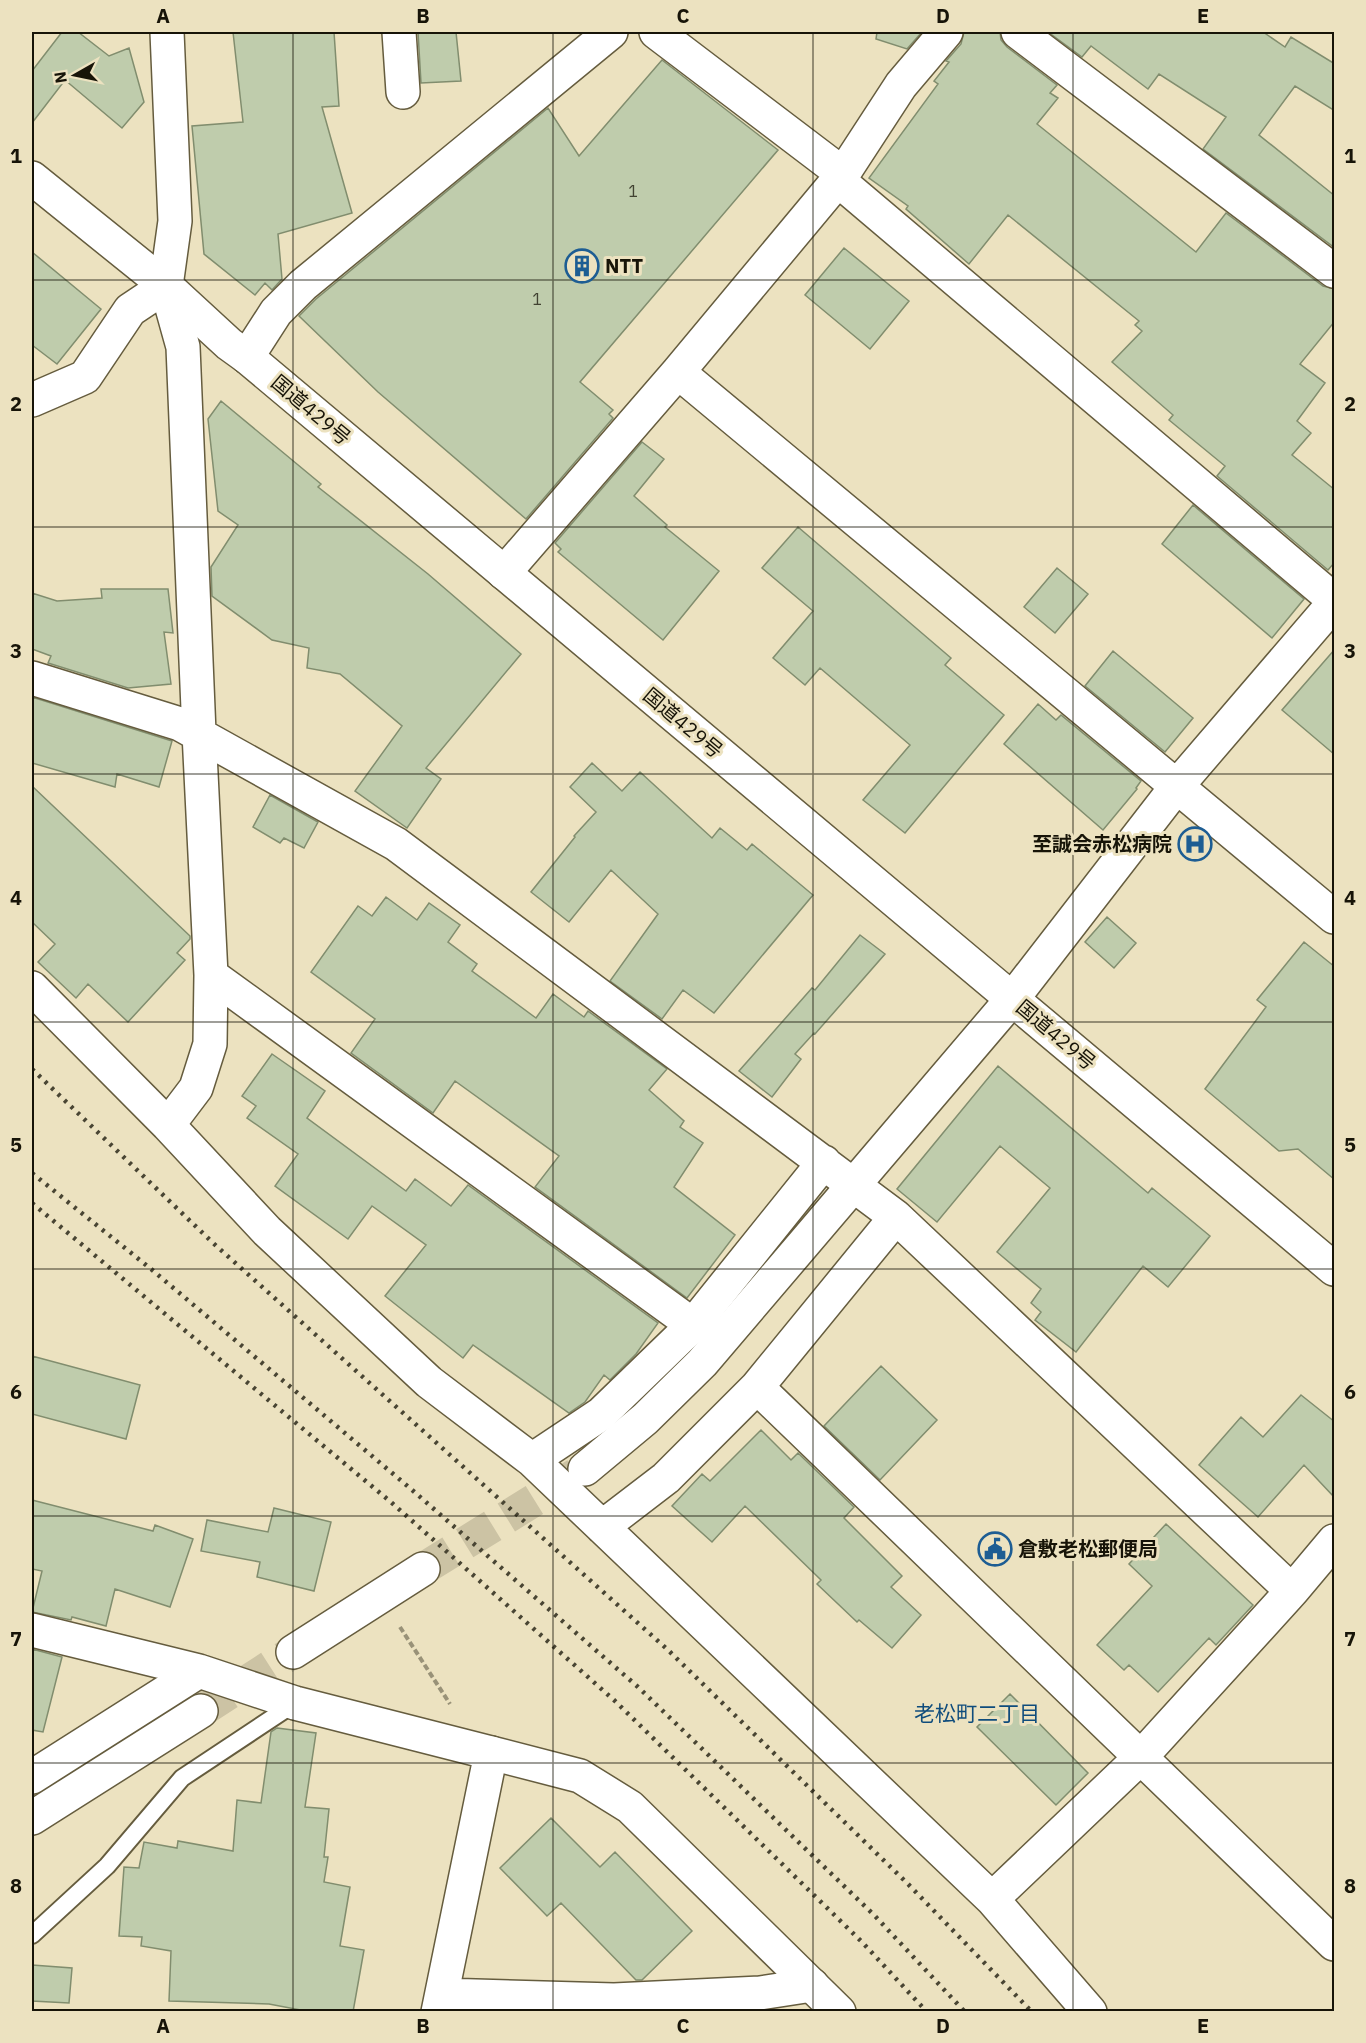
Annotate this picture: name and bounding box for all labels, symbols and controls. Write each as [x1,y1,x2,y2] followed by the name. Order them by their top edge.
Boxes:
[156,2,170,29] text: A
[416,2,430,29] text: B
[676,2,690,29] text: C
[936,2,950,29] text: D
[1197,2,1209,29] text: E
[45,45,105,105] north arrow
[49,70,71,85] text: N
[10,142,22,169] text: 1
[1344,142,1356,169] text: 1
[628,181,638,201] house number: 1
[564,248,600,284] building icon: NTT
[605,252,643,279] place label: NTT
[532,289,542,309] house number: 1
[266,368,357,451] street label: 国道429号
[10,390,22,417] text: 2
[1344,390,1356,417] text: 2
[10,637,22,664] text: 3
[1344,637,1356,664] text: 3
[638,681,729,764] street label: 国道429号
[1177,826,1213,862] hospital icon: 至誠会赤松病院
[1032,830,1172,857] place label: 至誠会赤松病院
[10,884,22,911] text: 4
[1344,884,1356,911] text: 4
[1011,993,1102,1076] street label: 国道429号
[10,1131,22,1158] text: 5
[1344,1131,1356,1158] text: 5
[10,1378,22,1405] text: 6
[1344,1378,1356,1405] text: 6
[977,1531,1013,1567] public building icon: 倉敷老松郵便局
[1018,1535,1158,1562] place label: 倉敷老松郵便局
[10,1625,22,1652] text: 7
[1344,1625,1356,1652] text: 7
[914,1699,1040,1727] district label: 老松町二丁目
[10,1872,22,1899] text: 8
[1344,1872,1356,1899] text: 8
[156,2012,170,2039] text: A
[416,2012,430,2039] text: B
[676,2012,690,2039] text: C
[936,2012,950,2039] text: D
[1197,2012,1209,2039] text: E

